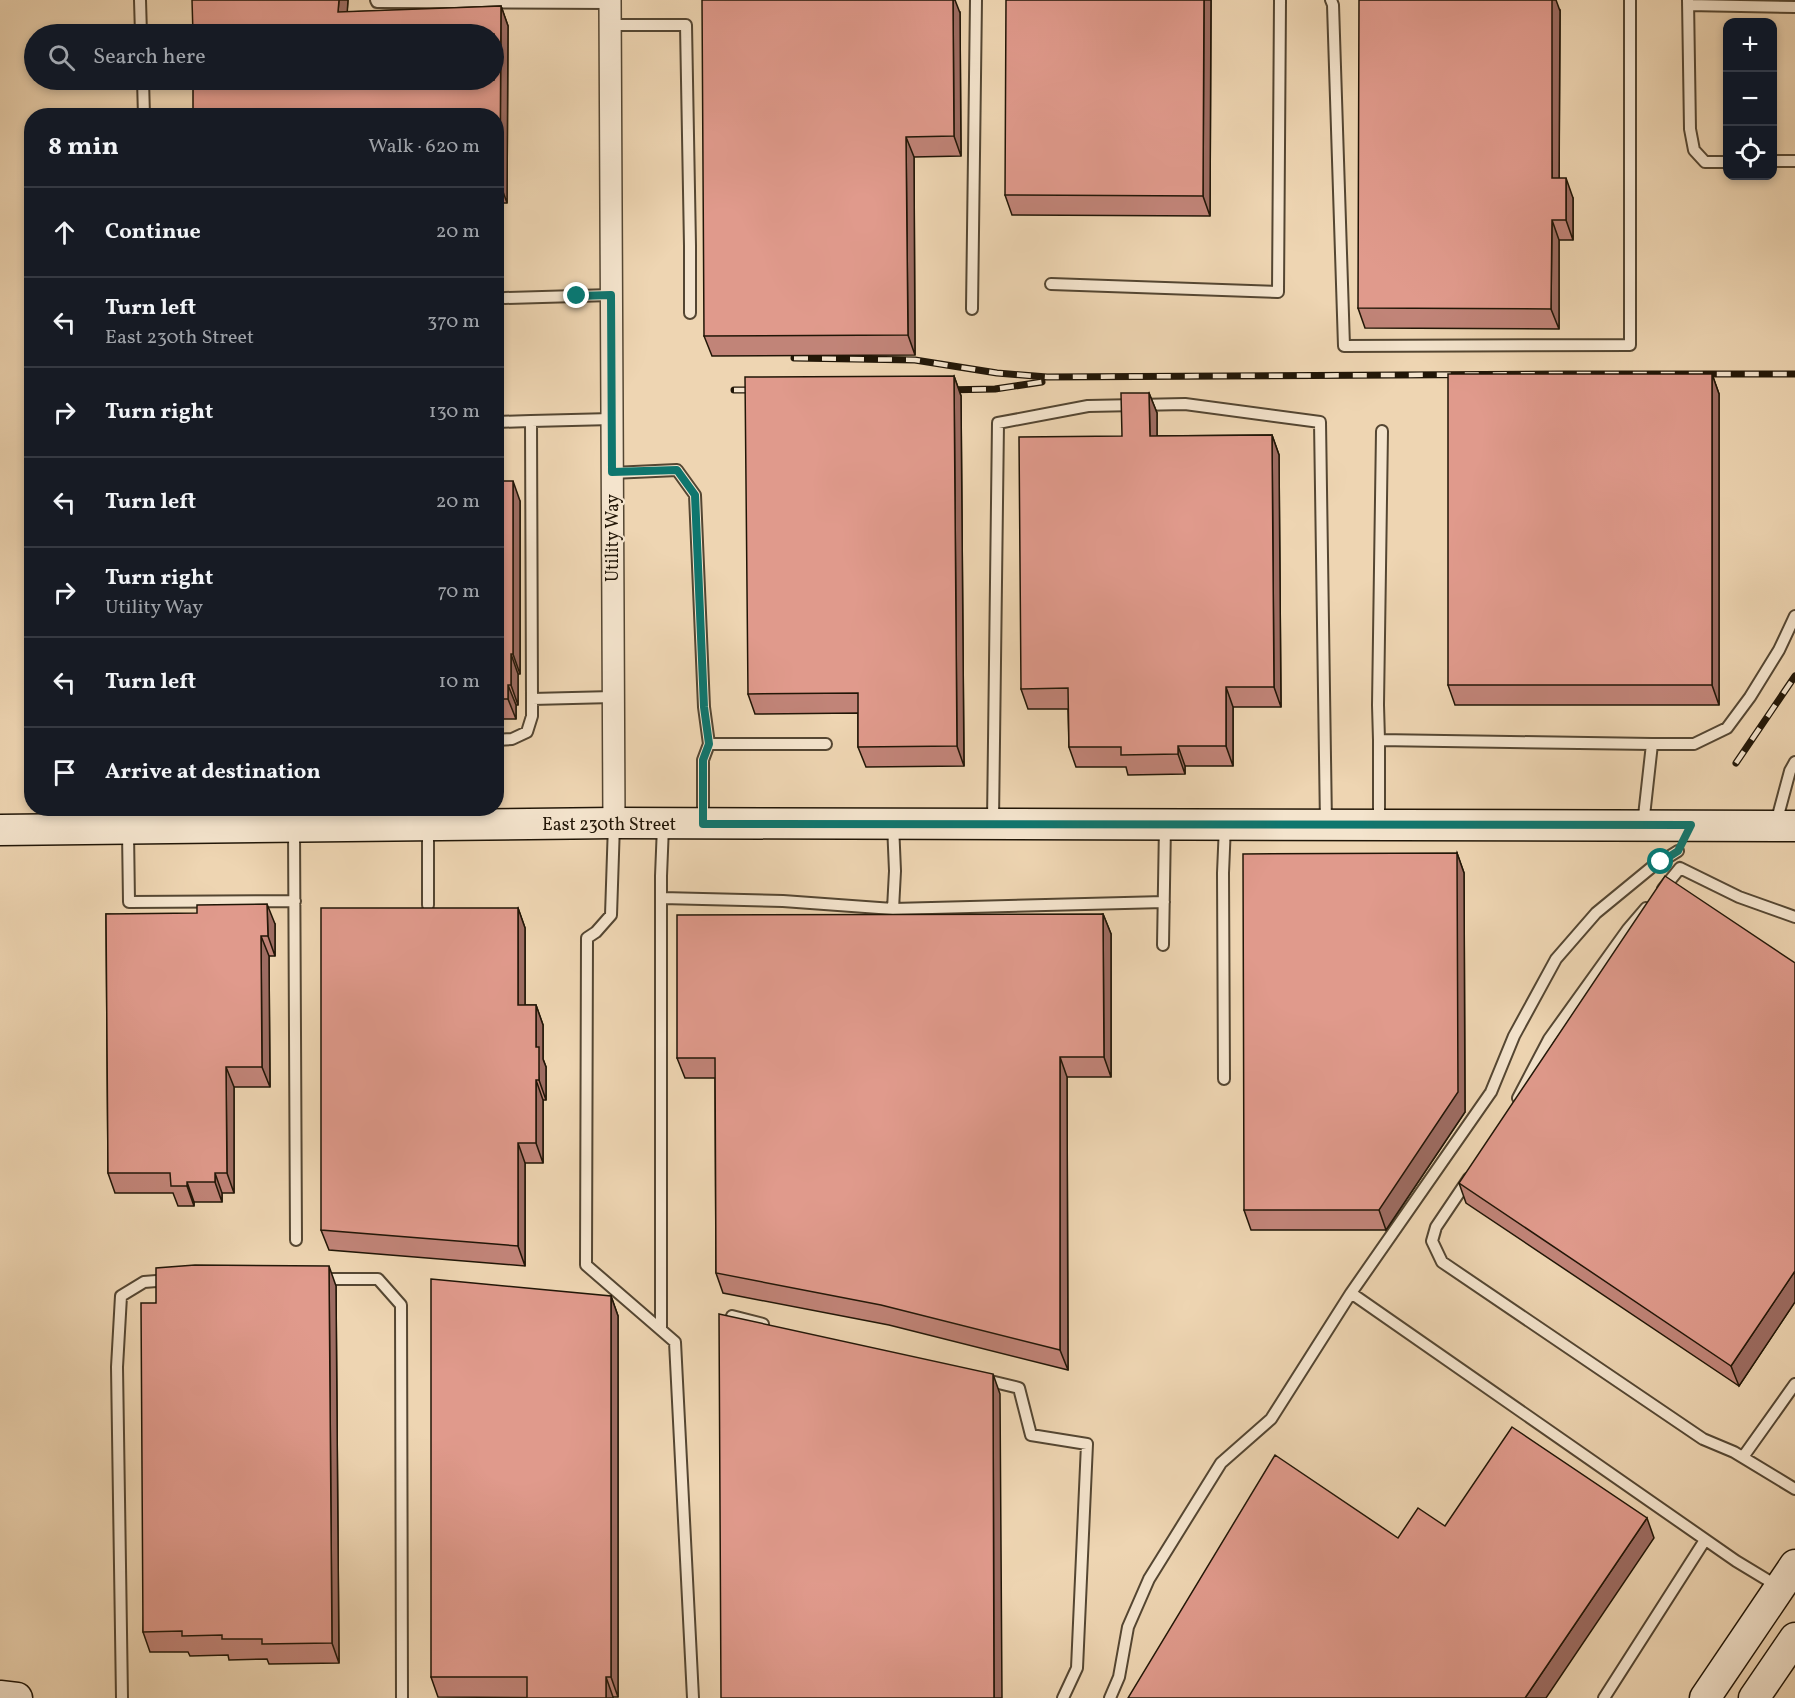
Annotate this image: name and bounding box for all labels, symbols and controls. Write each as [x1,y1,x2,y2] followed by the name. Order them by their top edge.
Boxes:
[1723,18,1777,180] map controls
[1723,18,1777,72] button: +
[24,24,504,90] search box
[45,41,78,74] icon: search
[93,42,206,73] text: Search here
[1723,72,1777,126] button: −
[1723,126,1777,180] button: locate
[48,129,119,165] text: 8 min
[368,133,480,161] text: Walk · 620 m
[48,216,81,249] icon: ahead
[105,217,201,248] text: Continue
[436,218,480,246] text: 20 m
[563,282,589,308] route end
[105,293,196,324] text: Turn left
[48,306,81,339] icon: left
[427,308,480,336] text: 370 m
[105,324,254,352] text: East 230th Street
[48,396,81,429] icon: right
[105,397,213,428] text: Turn right
[429,398,480,426] text: 130 m
[48,486,81,519] icon: left
[105,487,196,518] text: Turn left
[436,488,480,516] text: 20 m
[601,494,626,582] street label: Utility Way
[105,563,213,594] text: Turn right
[48,576,81,609] icon: right
[437,578,480,606] text: 70 m
[105,594,203,622] text: Utility Way
[48,666,81,699] icon: left
[105,667,196,698] text: Turn left
[439,668,480,696] text: 10 m
[48,756,81,789] icon: arrive
[105,757,321,788] text: Arrive at destination
[542,813,676,838] street label: East 230th Street
[1647,848,1673,874] route start

